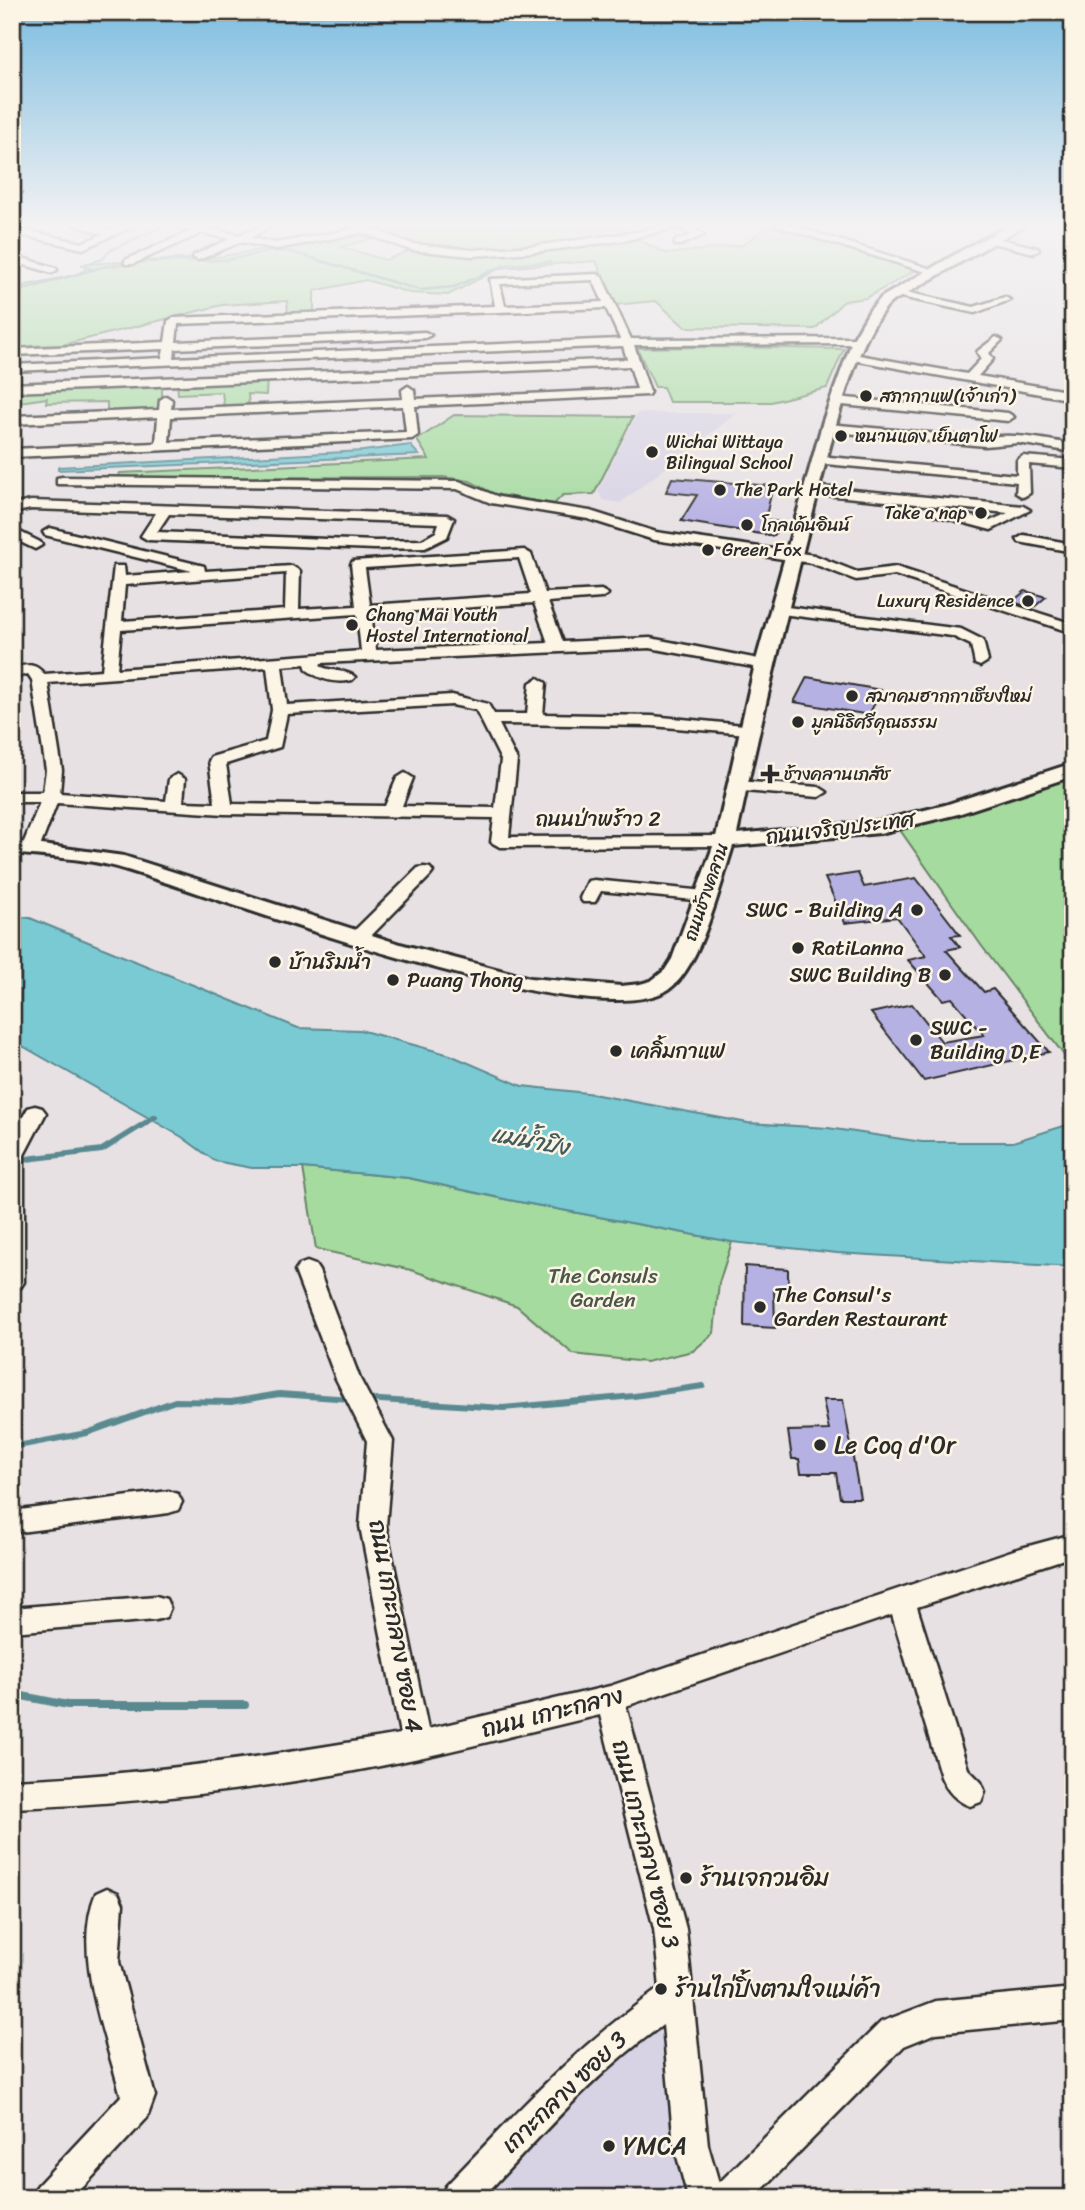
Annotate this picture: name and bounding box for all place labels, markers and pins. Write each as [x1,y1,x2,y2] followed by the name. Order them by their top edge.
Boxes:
[879,380,1017,412] place label: สภากาแฟ(เจ้าเก่า)
[858,388,874,404] marker: สภากาแฟ(เจ้าเก่า)
[855,420,999,452] place label: หนานแดง เย็นตาโฟ
[666,426,793,479] place label: Wichai Wittaya Bilingual School
[833,428,849,444] marker: หนานแดง เย็นตาโฟ
[644,444,660,460] marker: Wichai Wittaya Bilingual School
[734,474,853,506] place label: The Park Hotel
[712,482,728,498] marker: The Park Hotel
[884,497,967,529] place label: Take a nap
[973,505,989,521] marker: Take a nap
[761,509,853,541] place label: โกลเด้นอินน์
[739,517,755,533] marker: โกลเด้นอินน์
[722,534,802,566] place label: Green Fox
[700,542,716,558] marker: Green Fox
[877,585,1014,617] place label: Luxury Residence
[1020,593,1036,609] marker: Luxury Residence
[366,599,529,652] place label: Chang Mai Youth Hostel International
[344,617,360,633] marker: Chang Mai Youth Hostel International
[865,680,1033,712] place label: สมาคมฮากกาเชียงใหม่
[844,688,860,704] marker: สมาคมฮากกาเชียงใหม่
[811,706,937,738] place label: มูลนิธิศรีคุณธรรม
[790,714,806,730] marker: มูลนิธิศรีคุณธรรม
[784,758,891,790] place label: ช้างคลานเภสัช
[762,766,778,782] marker: ช้างคลานเภสัช
[746,891,903,929] place label: SWC - Building A
[909,902,925,918] marker: SWC - Building A
[812,929,904,967] place label: RatiLanna
[790,940,806,956] marker: RatiLanna
[289,943,371,981] place label: บ้านริมน้ำ
[267,954,283,970] marker: บ้านริมน้ำ
[789,956,931,994] place label: SWC Building B
[407,961,524,999] place label: Puang Thong
[937,967,953,983] marker: SWC Building B
[385,972,401,988] marker: Puang Thong
[930,1009,1042,1071] place label: SWC - Building D,E
[630,1032,726,1070] place label: เคลิ้มกาแฟ
[908,1032,924,1048] marker: SWC - Building D,E
[608,1043,624,1059] marker: เคลิ้มกาแฟ
[774,1276,948,1338] place label: The Consul's Garden Restaurant
[752,1299,768,1315] marker: The Consul's Garden Restaurant
[834,1424,957,1466] place label: Le Coq d'Or
[812,1437,828,1453] marker: Le Coq d'Or
[700,1857,829,1899] place label: ร้านเจกวนอิม
[678,1870,694,1886] marker: ร้านเจกวนอิม
[675,1968,881,2010] place label: ร้านไก่ปิ้งตามใจแม่ค้า
[653,1981,669,1997] marker: ร้านไก่ปิ้งตามใจแม่ค้า
[623,2125,687,2167] place label: YMCA
[601,2138,617,2154] marker: YMCA

